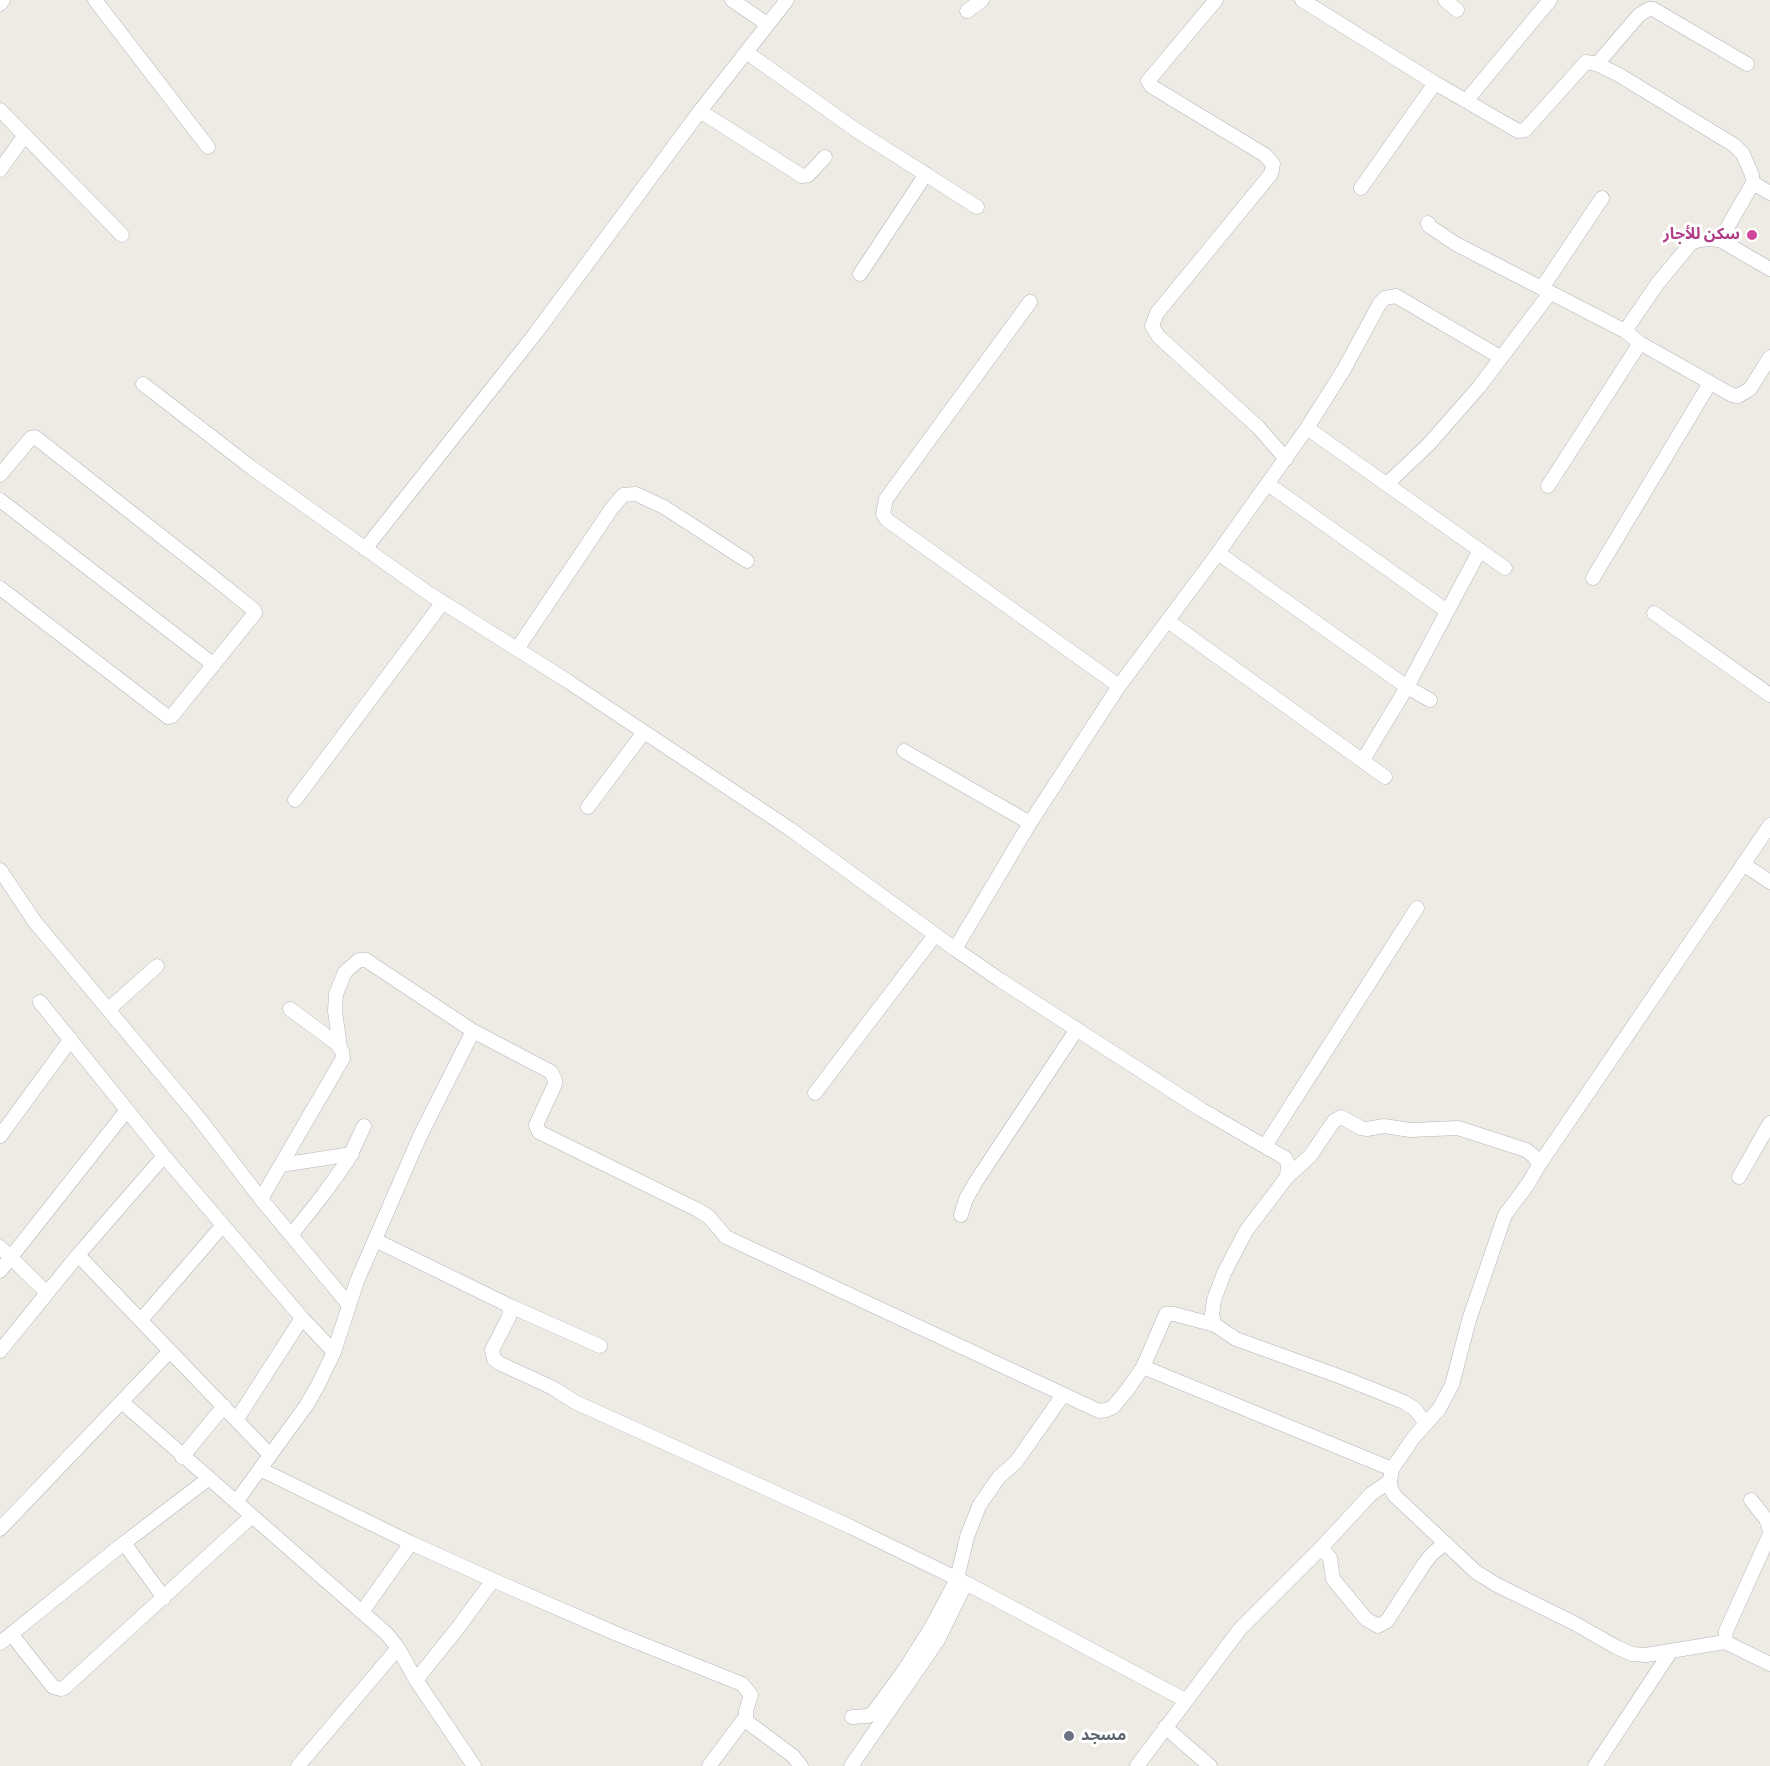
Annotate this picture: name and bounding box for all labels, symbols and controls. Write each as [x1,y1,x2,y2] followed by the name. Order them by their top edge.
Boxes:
[1663,225,1740,245] place label: سكن للأجار
[1745,228,1759,242] marker: سكن للأجار
[1081,1726,1126,1746] place label: مسجد
[1062,1729,1076,1743] marker: مسجد

